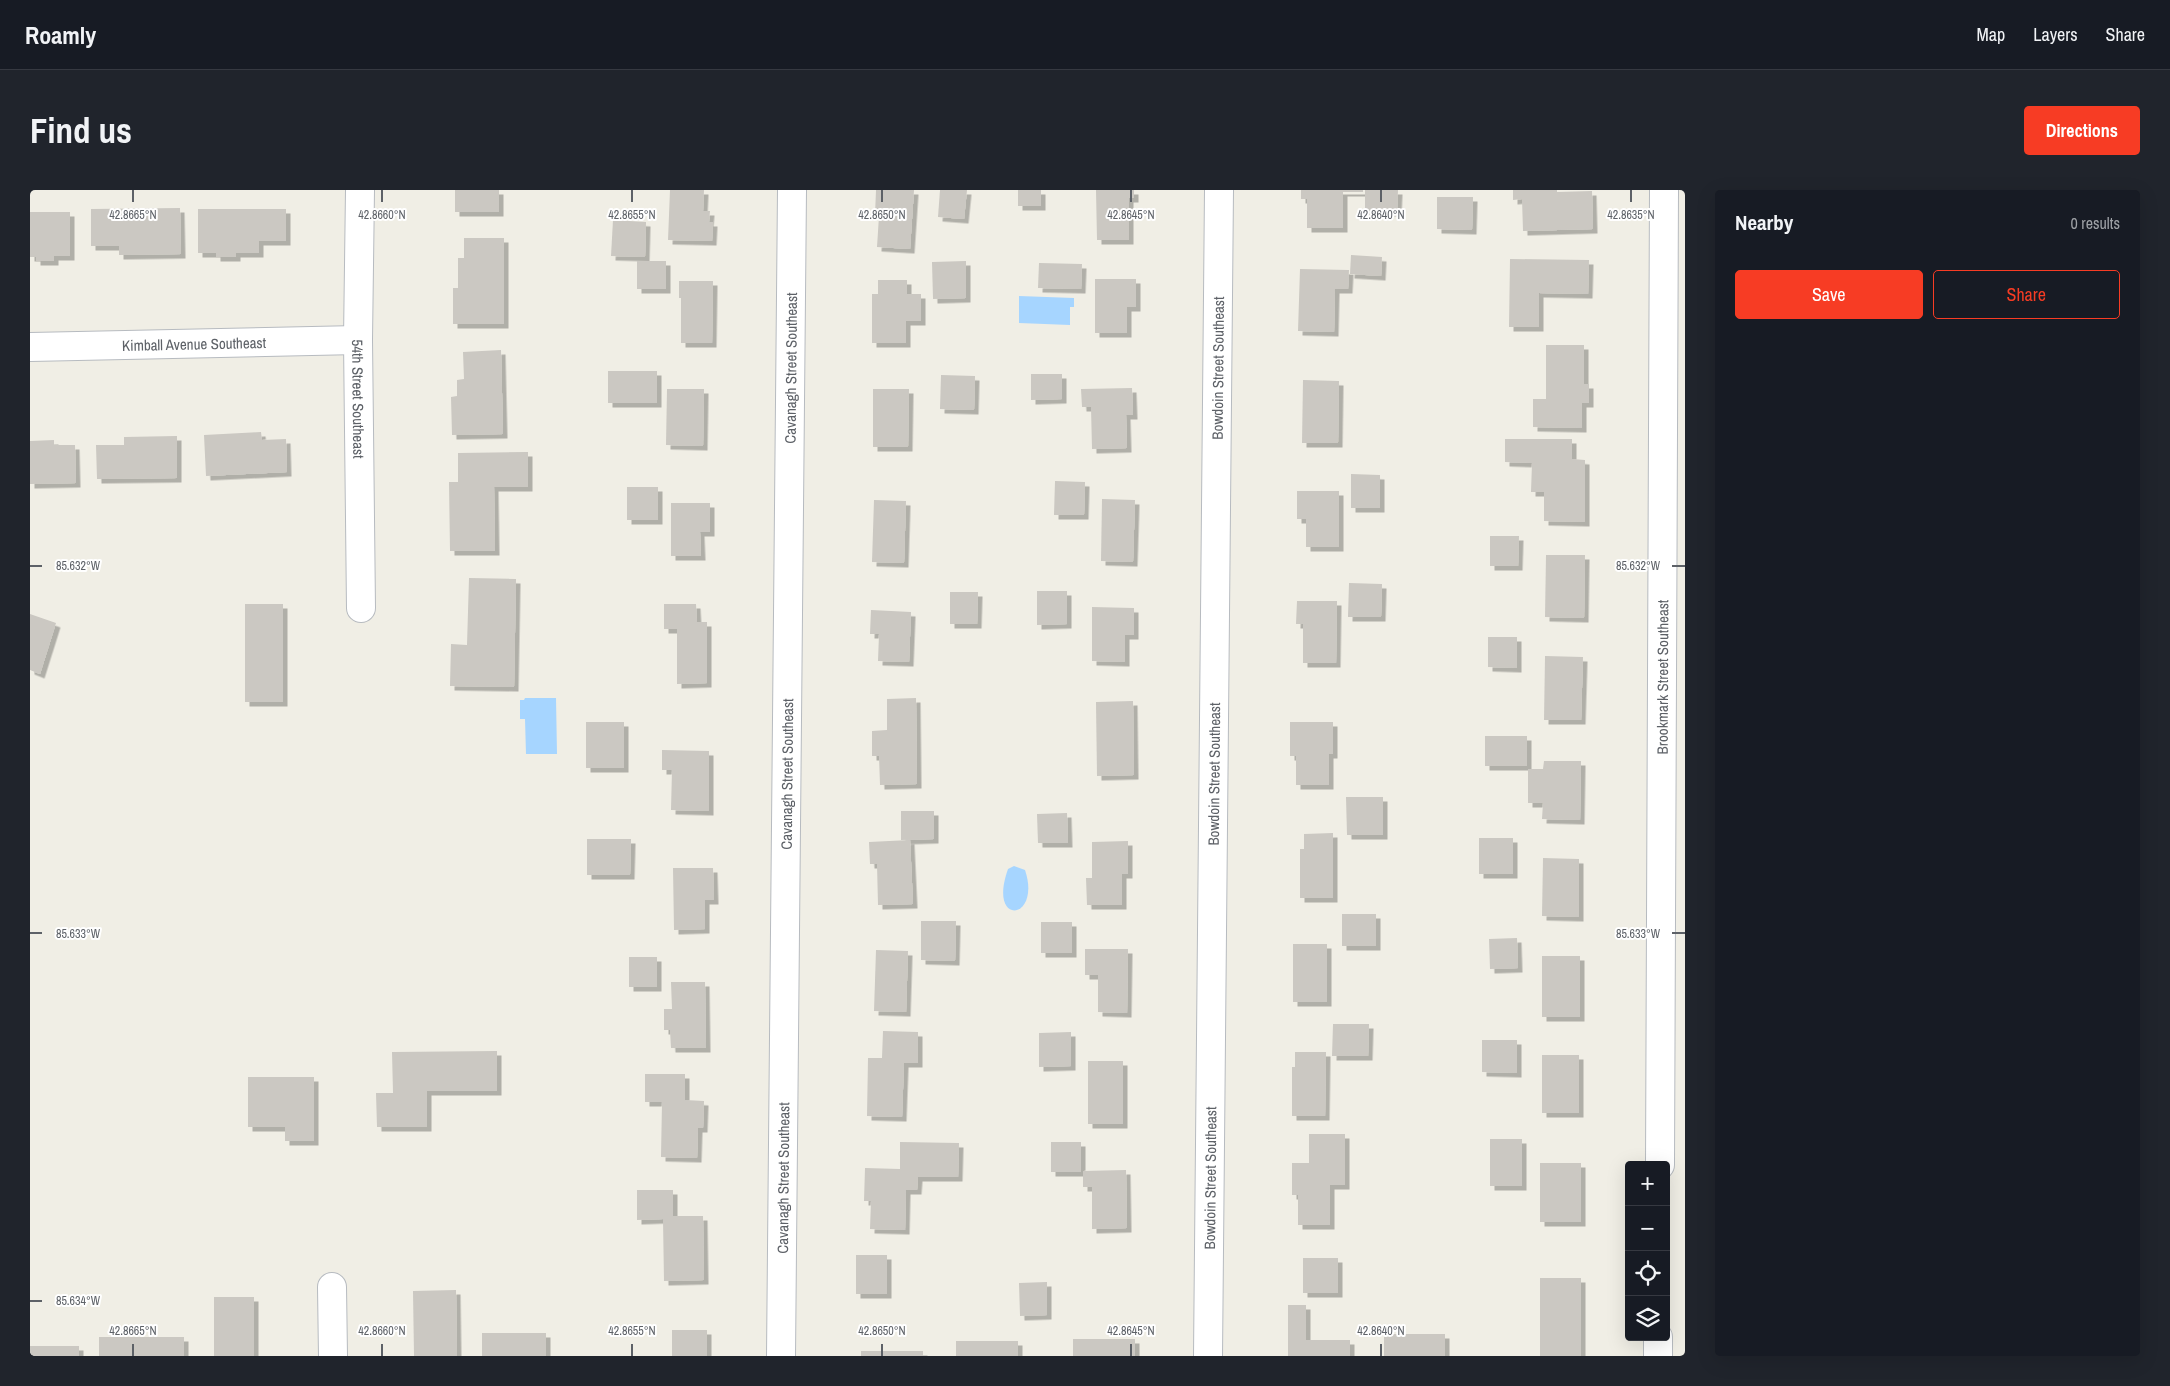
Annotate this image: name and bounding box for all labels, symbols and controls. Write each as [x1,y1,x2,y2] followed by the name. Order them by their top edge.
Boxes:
[25,19,96,51] text: Roamly
[1977,22,2005,47] text: Map
[2033,22,2078,47] text: Layers
[2106,22,2145,47] text: Share
[2024,106,2140,155] button: Directions
[30,107,132,154] text: Find us
[109,207,157,223] text: 42.8665°N
[358,207,406,223] text: 42.8660°N
[608,207,656,223] text: 42.8655°N
[858,207,906,223] text: 42.8650°N
[1107,207,1155,223] text: 42.8645°N
[1357,207,1405,223] text: 42.8640°N
[1607,207,1655,223] text: 42.8635°N
[1735,208,1793,237] text: Nearby
[2070,212,2120,234] text: 0 results
[1735,270,1923,319] button: Save
[1933,270,2120,319] button: Share
[779,292,802,444] street label: Cavanagh Street Southeast
[1206,296,1229,440] street label: Bowdoin Street Southeast
[122,331,267,356] street label: Kimball Avenue Southeast
[347,339,370,459] street label: 54th Street Southeast
[56,558,101,574] text: 85.632°W
[1616,558,1661,574] text: 85.632°W
[1651,599,1673,754] street label: Brookmark Street Southeast
[775,698,798,850] street label: Cavanagh Street Southeast
[1202,702,1225,846] street label: Bowdoin Street Southeast
[56,926,101,942] text: 85.633°W
[1616,926,1661,942] text: 85.633°W
[771,1102,794,1254] street label: Cavanagh Street Southeast
[1199,1106,1221,1250] street label: Bowdoin Street Southeast
[1625,1161,1670,1341] map controls
[1625,1161,1670,1206] button: +
[1625,1206,1670,1251] button: −
[1625,1251,1670,1296] button: locate
[56,1293,101,1309] text: 85.634°W
[1625,1296,1670,1341] button: layers
[109,1323,157,1339] text: 42.8665°N
[358,1323,406,1339] text: 42.8660°N
[608,1323,656,1339] text: 42.8655°N
[858,1323,906,1339] text: 42.8650°N
[1107,1323,1155,1339] text: 42.8645°N
[1357,1323,1405,1339] text: 42.8640°N

